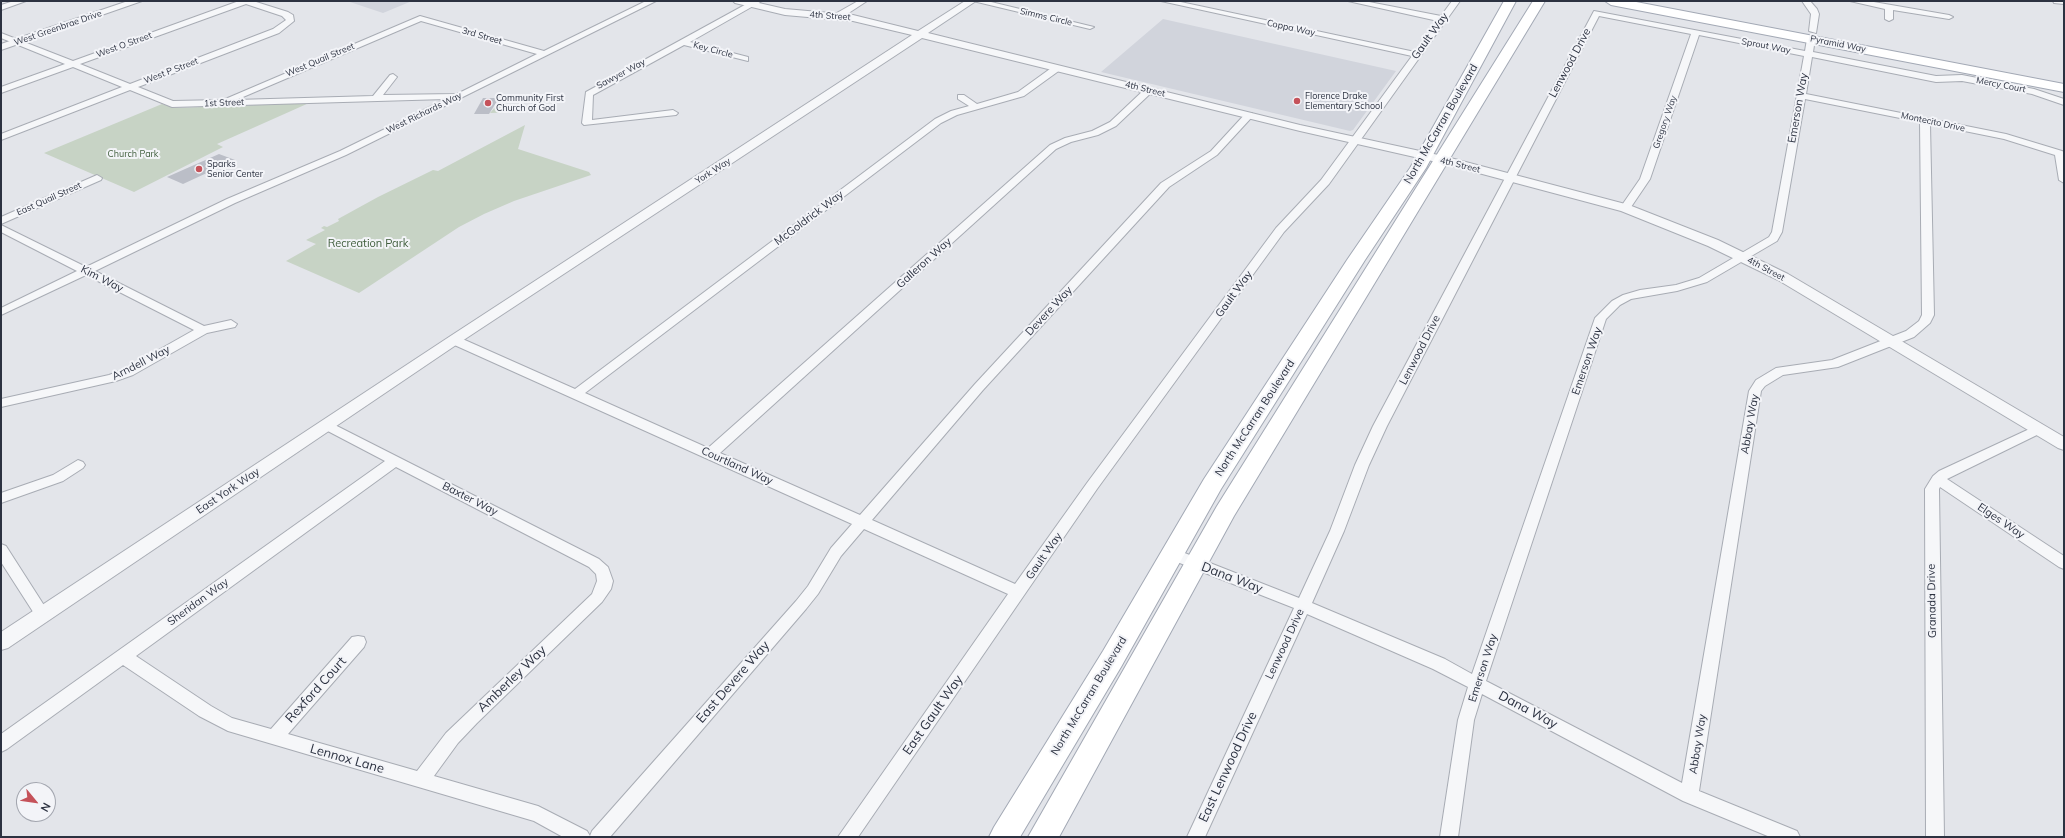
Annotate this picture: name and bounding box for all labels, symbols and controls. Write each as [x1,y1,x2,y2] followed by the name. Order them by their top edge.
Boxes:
[1019,6,1073,28] street label: Simms Circle
[13,8,103,48] street label: West Greenbrae Drive
[809,9,851,23] street label: 4th Street
[1409,10,1451,62] street label: Gault Way
[1266,18,1316,38] street label: Coppa Way
[461,25,503,47] street label: 3rd Street
[1546,26,1594,100] street label: Lenwood Drive
[95,30,153,60] street label: West O Street
[1809,33,1867,55] street label: Pyramid Way
[1741,36,1791,56] street label: Sprout Way
[692,40,734,60] street label: Key Circle
[284,41,356,79] street label: West Quail Street
[142,56,200,86] street label: West P Street
[595,57,647,91] street label: Sawyer Way
[1401,62,1481,186] street label: North McCarran Boulevard
[1785,72,1811,144] street label: Emerson Way
[1975,75,2027,95] street label: Mercy Court
[1124,79,1166,99] street label: 4th Street
[384,90,464,136] street label: West Richards Way
[1305,91,1382,112] place label: Florence Drake Elementary School
[496,93,564,114] place label: Community First Church of God
[1651,94,1679,150] street label: Gregory Way
[1292,96,1302,106] marker: Florence Drake Elementary School
[204,97,244,109] street label: 1st Street
[483,98,493,108] marker: Community First Church of God
[1900,110,1966,134] street label: Montecito Drive
[108,149,158,159] park label: Church Park
[1439,155,1481,175] street label: 4th Street
[693,156,733,186] street label: York Way
[207,159,263,180] place label: Sparks Senior Center
[194,164,204,174] marker: Sparks Senior Center
[15,180,83,218] street label: East Quail Street
[772,188,846,248] street label: McGoldrick Way
[894,235,954,291] street label: Galleron Way
[328,237,408,251] park label: Recreation Park
[1745,255,1787,283] street label: 4th Street
[78,263,126,295] street label: Kim Way
[1213,268,1255,320] street label: Gault Way
[1023,284,1075,338] street label: Devere Way
[1397,313,1443,387] street label: Lenwood Drive
[1569,325,1605,397] street label: Emerson Way
[110,343,172,383] street label: Arndell Way
[1212,357,1298,479] street label: North McCarran Boulevard
[1738,393,1762,455] street label: Abbay Way
[699,444,775,488] street label: Courtland Way
[194,465,262,517] street label: East York Way
[440,479,500,519] street label: Baxter Way
[1975,500,2027,542] street label: Elges Way
[1023,530,1065,582] street label: Gault Way
[1199,559,1265,597] street label: Dana Way
[1925,564,1939,638] street label: Granada Drive
[165,575,231,629] street label: Sheridan Way
[1263,607,1307,681] street label: Lenwood Drive
[1466,632,1500,704] street label: Emerson Way
[1048,634,1130,758] street label: North McCarran Boulevard
[693,638,773,726] street label: East Devere Way
[474,642,550,716] street label: Amberley Way
[282,654,350,726] street label: Rexford Court
[900,672,966,758] street label: East Gault Way
[1496,688,1560,732] street label: Dana Way
[1196,709,1260,825] street label: East Lenwood Drive
[1687,713,1709,775] street label: Abbay Way
[308,741,386,777] street label: Lennox Lane
[16,782,56,822] north arrow
[37,800,54,814] text: N

